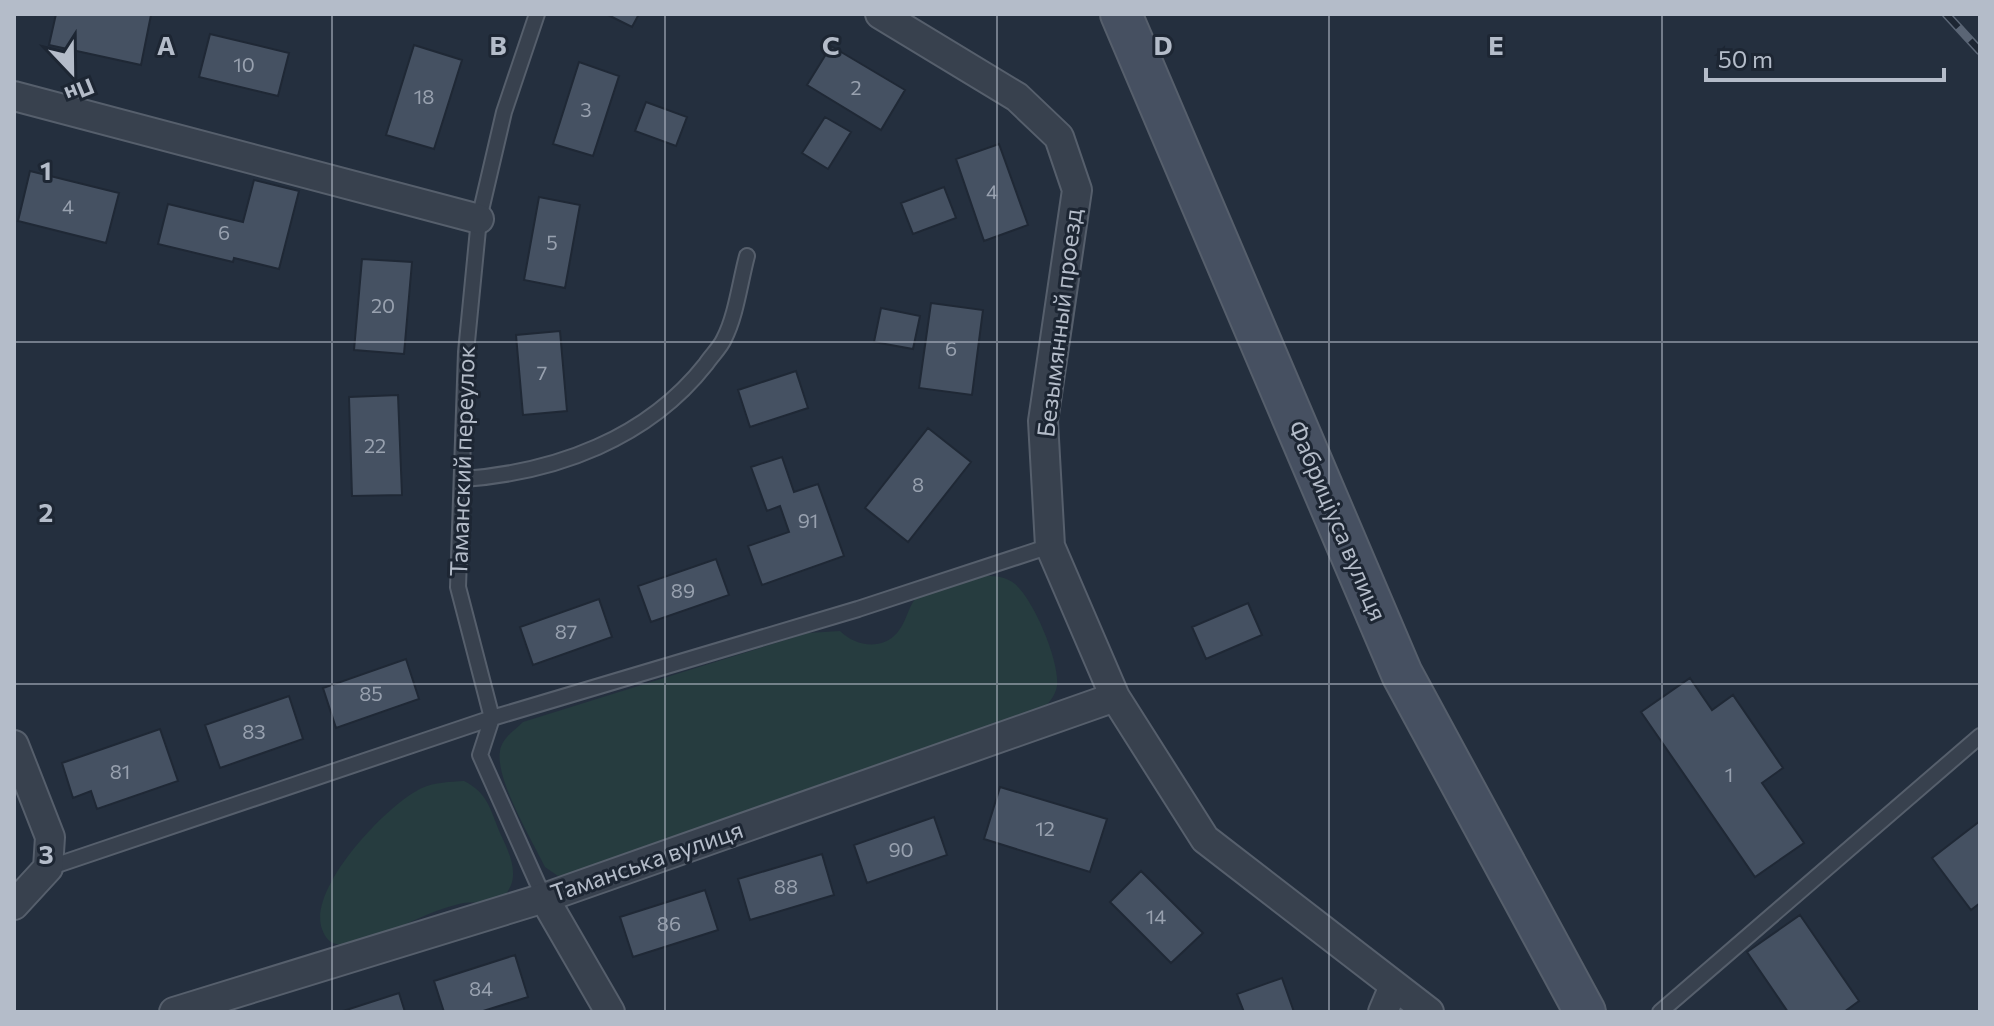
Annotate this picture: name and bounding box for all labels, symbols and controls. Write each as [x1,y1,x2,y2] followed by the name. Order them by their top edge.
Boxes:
[157,29,176,60] text: A
[489,29,507,60] text: B
[822,29,840,60] text: C
[1153,29,1173,60] text: D
[1488,29,1504,60] text: E
[32,32,112,112] north arrow
[1706,32,1944,82] scale bar
[1718,44,1773,73] text: 50 m
[233,52,255,76] house number: 10
[61,73,98,109] text: Пн
[850,75,862,99] house number: 2
[414,84,434,108] house number: 18
[580,97,592,121] house number: 3
[40,154,52,185] text: 1
[986,179,998,203] house number: 4
[62,194,74,218] house number: 4
[1030,207,1087,439] street label: Безымянный проезд
[218,220,230,244] house number: 6
[546,230,558,254] house number: 5
[371,293,395,317] house number: 20
[945,336,957,360] house number: 6
[443,345,480,577] street label: Таманский переулок
[537,360,547,384] house number: 7
[1283,416,1394,625] street label: Фабриціуса вулиця
[364,433,386,457] house number: 22
[912,472,924,496] house number: 8
[39,496,53,527] text: 2
[798,508,818,532] house number: 91
[671,578,695,602] house number: 89
[555,619,577,643] house number: 87
[359,681,383,705] house number: 85
[242,719,266,743] house number: 83
[110,759,130,783] house number: 81
[1725,762,1733,786] house number: 1
[547,814,747,907] street label: Таманська вулиця
[1035,816,1055,840] house number: 12
[888,837,914,861] house number: 90
[38,838,54,869] text: 3
[774,874,798,898] house number: 88
[1146,904,1166,928] house number: 14
[657,911,681,935] house number: 86
[469,976,493,1000] house number: 84

